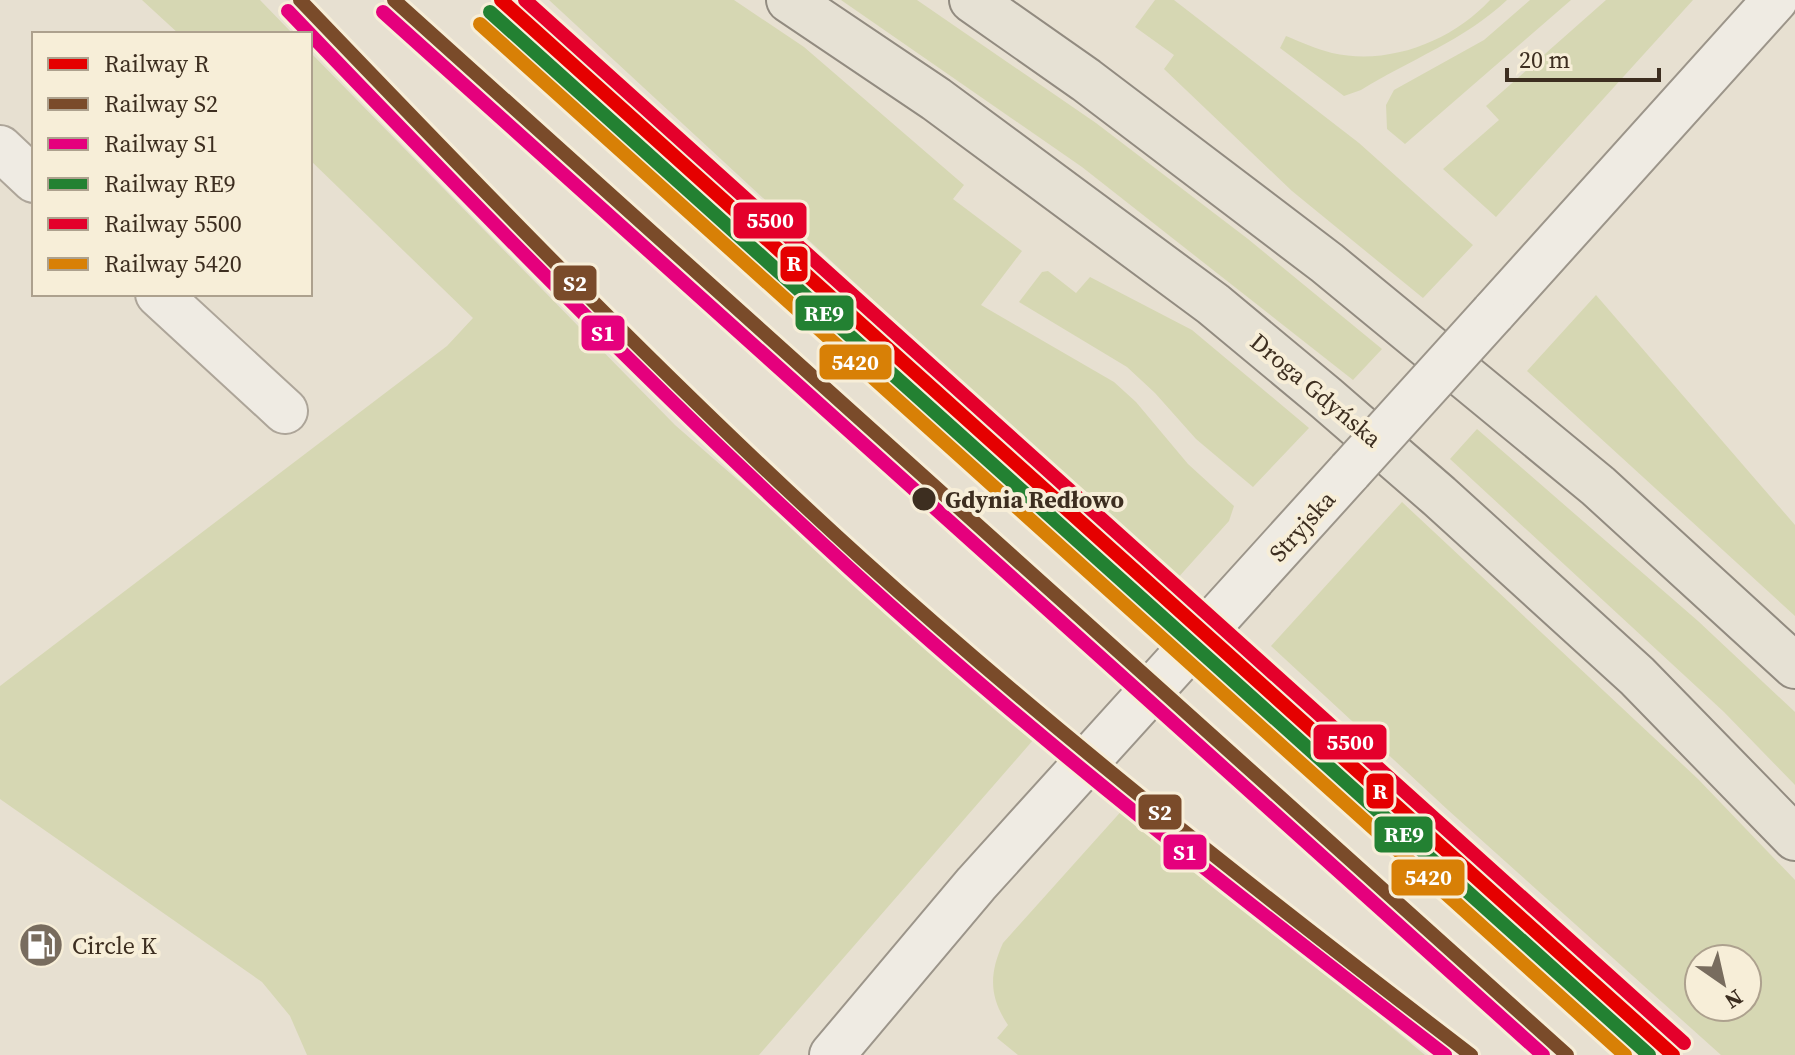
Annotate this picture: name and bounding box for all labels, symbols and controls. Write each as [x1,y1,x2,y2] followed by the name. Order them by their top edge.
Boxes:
[32,32,312,296] legend
[1507,32,1659,82] scale bar
[1519,43,1570,76] text: 20 m
[104,47,210,80] text: Railway R
[104,87,218,120] text: Railway S2
[104,127,218,160] text: Railway S1
[104,167,236,200] text: Railway RE9
[732,201,808,240] line badge: 5500
[746,205,794,235] text: 5500
[104,207,242,240] text: Railway 5500
[779,245,809,283] line badge: R
[104,247,242,280] text: Railway 5420
[786,248,802,278] text: R
[552,264,598,302] line badge: S2
[563,268,587,298] text: S2
[794,294,855,332] line badge: RE9
[804,298,844,328] text: RE9
[580,314,626,352] line badge: S1
[591,318,615,348] text: S1
[1243,325,1389,455] street label: Droga Gdyńska
[818,343,893,381] line badge: 5420
[831,347,879,377] text: 5420
[945,483,1124,516] place label: Gdynia Redłowo
[1261,483,1343,569] street label: Stryjska
[910,485,938,513] marker: Gdynia Redłowo
[1312,723,1388,761] line badge: 5500
[1326,727,1374,757] text: 5500
[1365,772,1395,810] line badge: R
[1372,776,1388,806] text: R
[1137,793,1183,831] line badge: S2
[1148,797,1172,827] text: S2
[1373,815,1434,854] line badge: RE9
[1384,819,1424,849] text: RE9
[1162,833,1208,871] line badge: S1
[1173,837,1197,867] text: S1
[1390,858,1466,897] line badge: 5420
[1404,862,1452,892] text: 5420
[17,921,65,969] fuel station icon: Circle K
[72,929,157,962] place label: Circle K
[1683,943,1763,1023] north arrow
[1719,983,1749,1016] text: N

